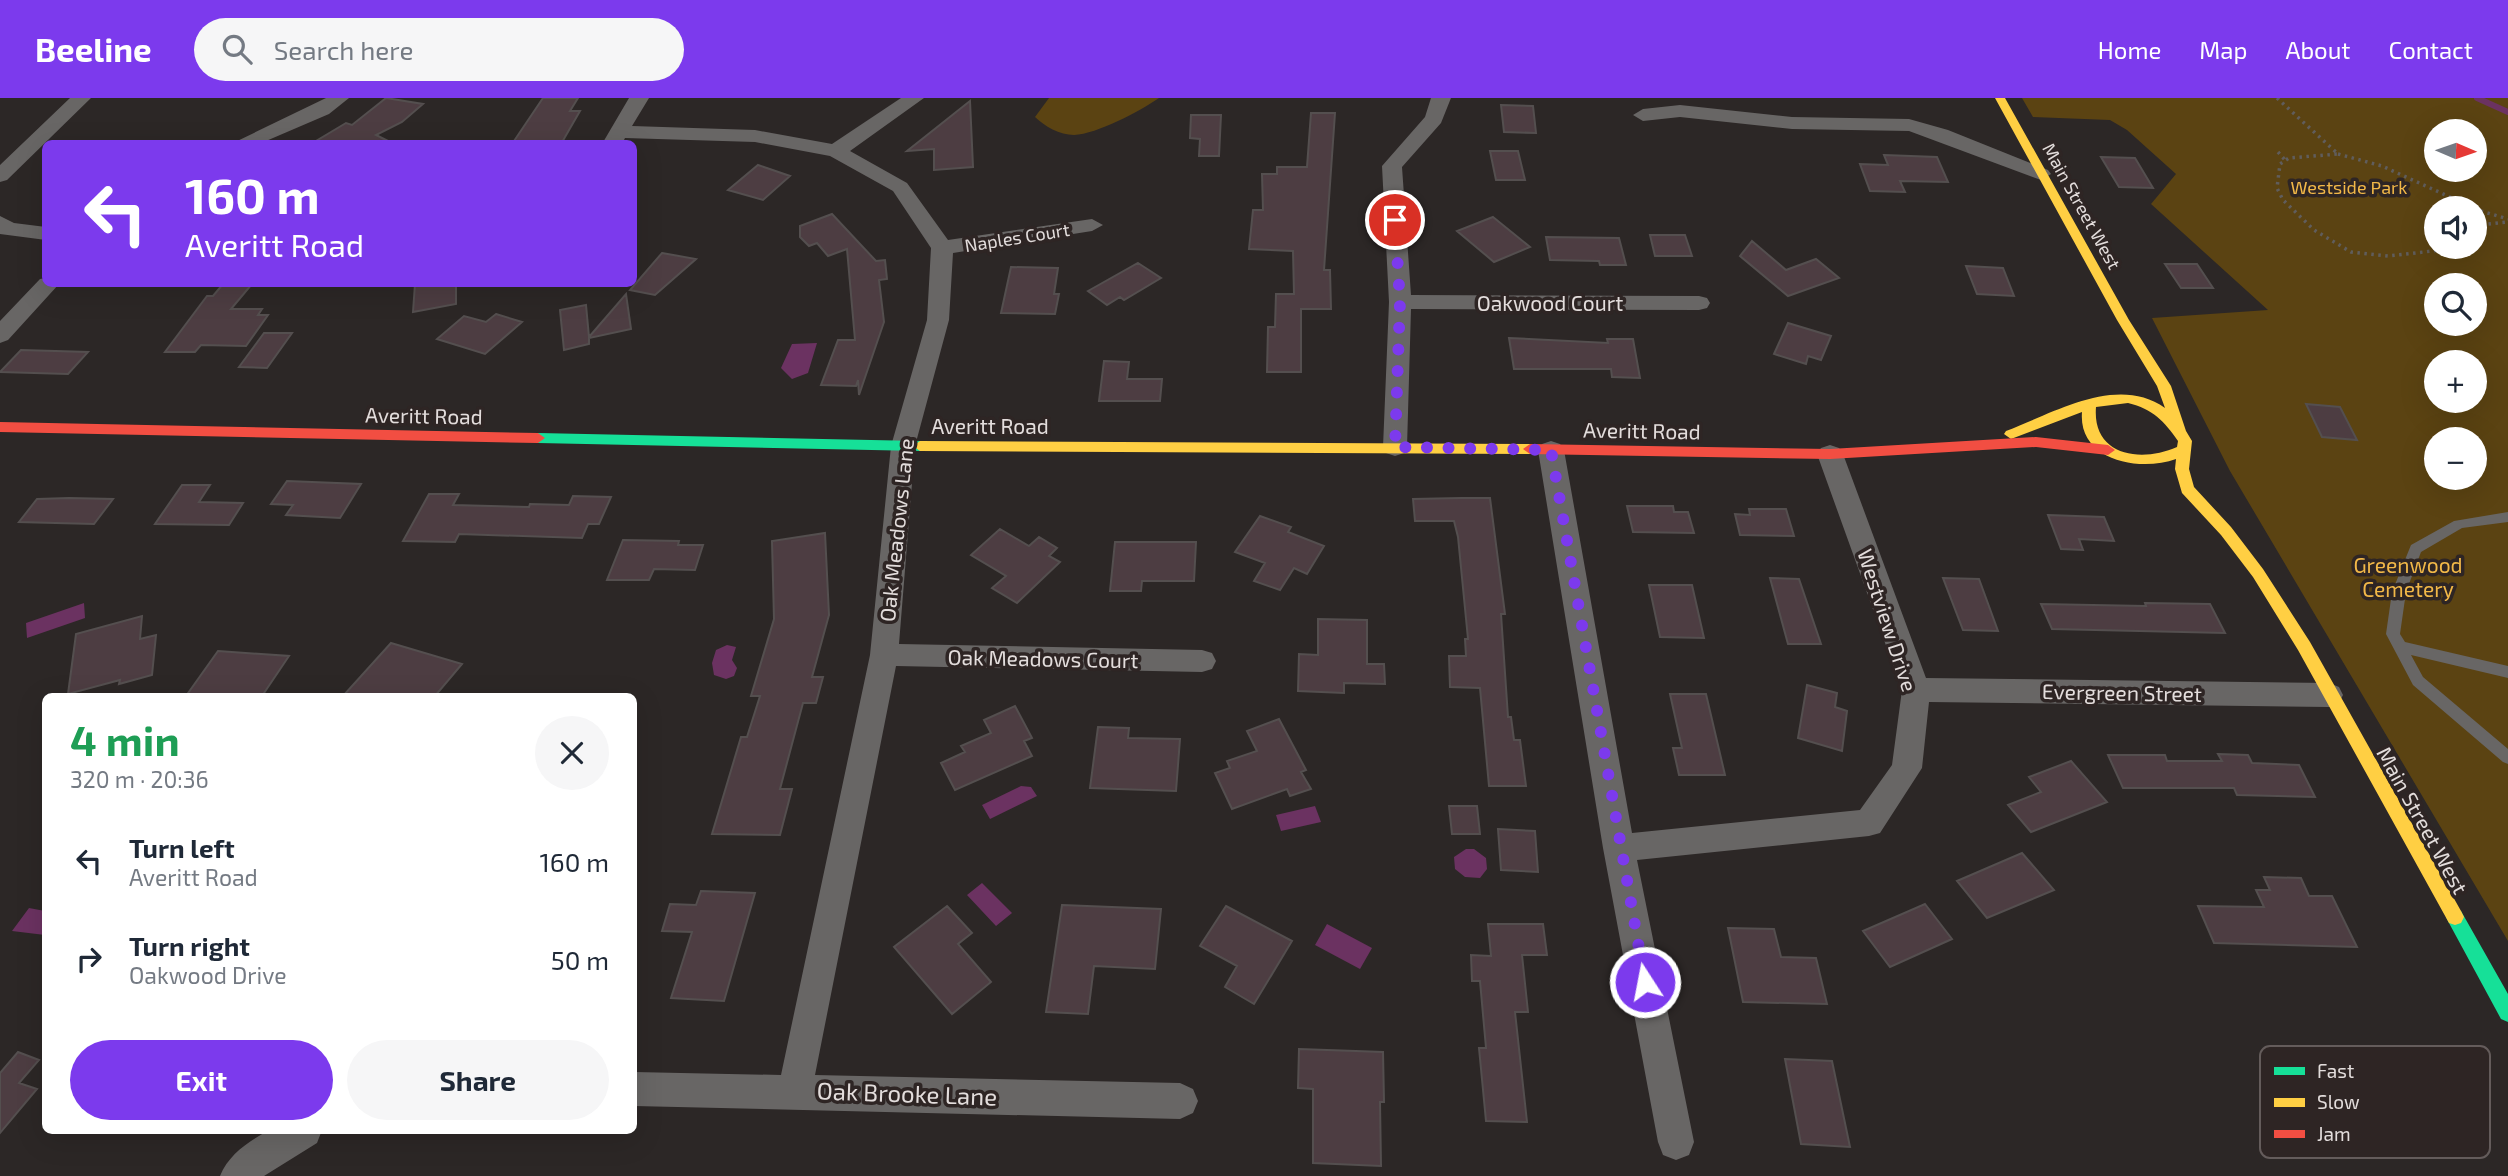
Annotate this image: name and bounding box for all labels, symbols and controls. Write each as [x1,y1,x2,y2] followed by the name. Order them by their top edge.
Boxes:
[194,18,684,81] search box
[35,29,152,69] text: Beeline
[218,30,256,68] icon: search
[274,34,413,65] text: Search here
[2098,35,2161,64] text: Home
[2199,35,2247,64] text: Map
[2285,35,2351,64] text: About
[2389,35,2473,64] text: Contact
[2424,119,2487,182] north arrow
[2424,119,2487,490] map controls
[2038,139,2126,273] street label: Main Street West
[185,165,320,224] text: 160 m
[70,168,161,259] icon: left
[2291,176,2407,198] park label: Westside Park
[1365,190,1425,250] pin
[2424,196,2487,259] button: sound
[1376,201,1414,239] icon: arrive
[963,218,1071,256] street label: Naples Court
[185,225,364,263] text: Averitt Road
[2424,273,2487,336] button: search
[1477,290,1623,315] street label: Oakwood Court
[2424,350,2487,413] button: +
[365,401,483,429] street label: Averitt Road
[931,413,1049,438] street label: Averitt Road
[1583,416,1701,444] street label: Averitt Road
[2424,427,2487,490] button: −
[874,437,918,623] street label: Oak Meadows Lane
[1853,546,1923,694] street label: Westview Drive
[2353,552,2463,601] park label: Greenwood Cemetery
[947,644,1139,672] street label: Oak Meadows Court
[2042,678,2202,706] street label: Evergreen Street
[70,714,180,764] text: 4 min
[535,716,609,790] button: close
[2372,742,2474,898] street label: Main Street West
[70,765,209,793] text: 320 m · 20:36
[129,832,235,863] text: Turn left
[70,842,108,880] icon: left
[540,846,609,877] text: 160 m
[129,863,258,891] text: Averitt Road
[129,930,250,961] text: Turn right
[70,940,108,978] icon: right
[551,944,609,975] text: 50 m
[1608,945,1682,1019] position arrow
[129,961,287,989] text: Oakwood Drive
[70,1040,333,1120] button: Exit
[347,1040,609,1120] button: Share
[2260,1046,2490,1158] legend
[2317,1059,2354,1082] text: Fast
[816,1075,998,1111] street label: Oak Brooke Lane
[2317,1090,2360,1113] text: Slow
[2317,1122,2351,1145] text: Jam

